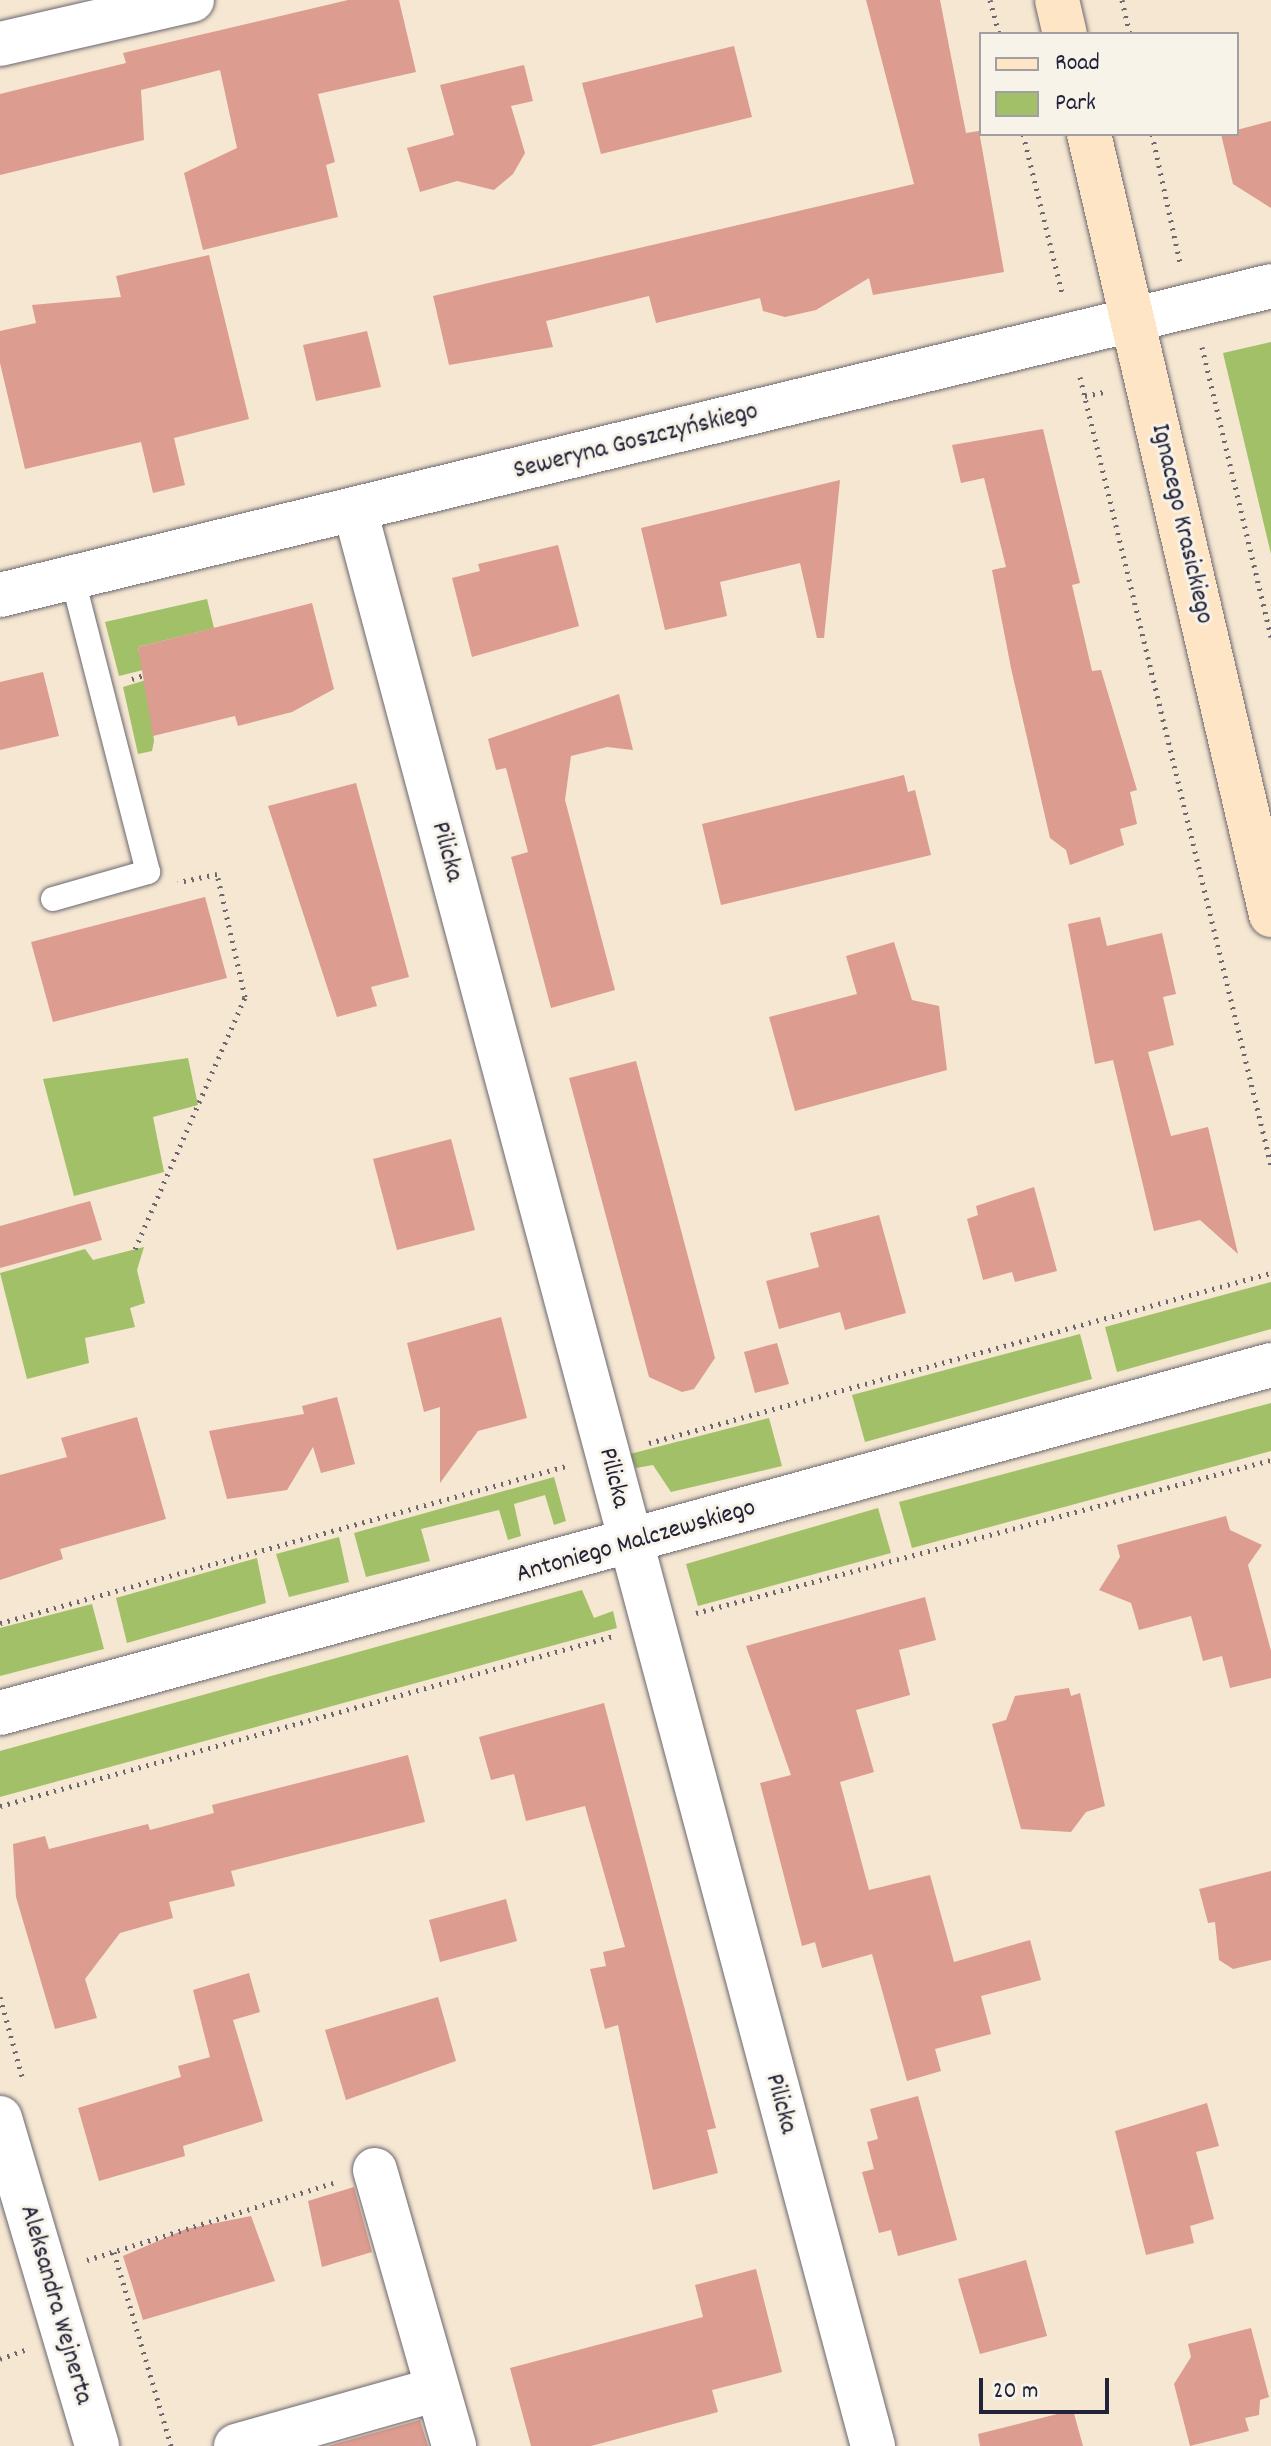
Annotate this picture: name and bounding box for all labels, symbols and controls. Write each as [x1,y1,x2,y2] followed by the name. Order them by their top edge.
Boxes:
[979,32,1239,136] legend
[1055,47,1100,81] text: Road
[1055,87,1096,121] text: Park
[511,397,761,487] street label: Seweryna Goszczyńskiego
[1143,421,1219,627] street label: Ignacego Krasickiego
[423,819,469,885] street label: Pilicka
[591,1445,635,1511] street label: Pilicka
[513,1493,759,1591] street label: Antoniego Malczewskiego
[757,2071,803,2137] street label: Pilicka
[12,2202,98,2408] street label: Aleksandra Wejnerta
[983,2362,1113,2412] scale bar
[993,2375,1039,2409] text: 20 m

